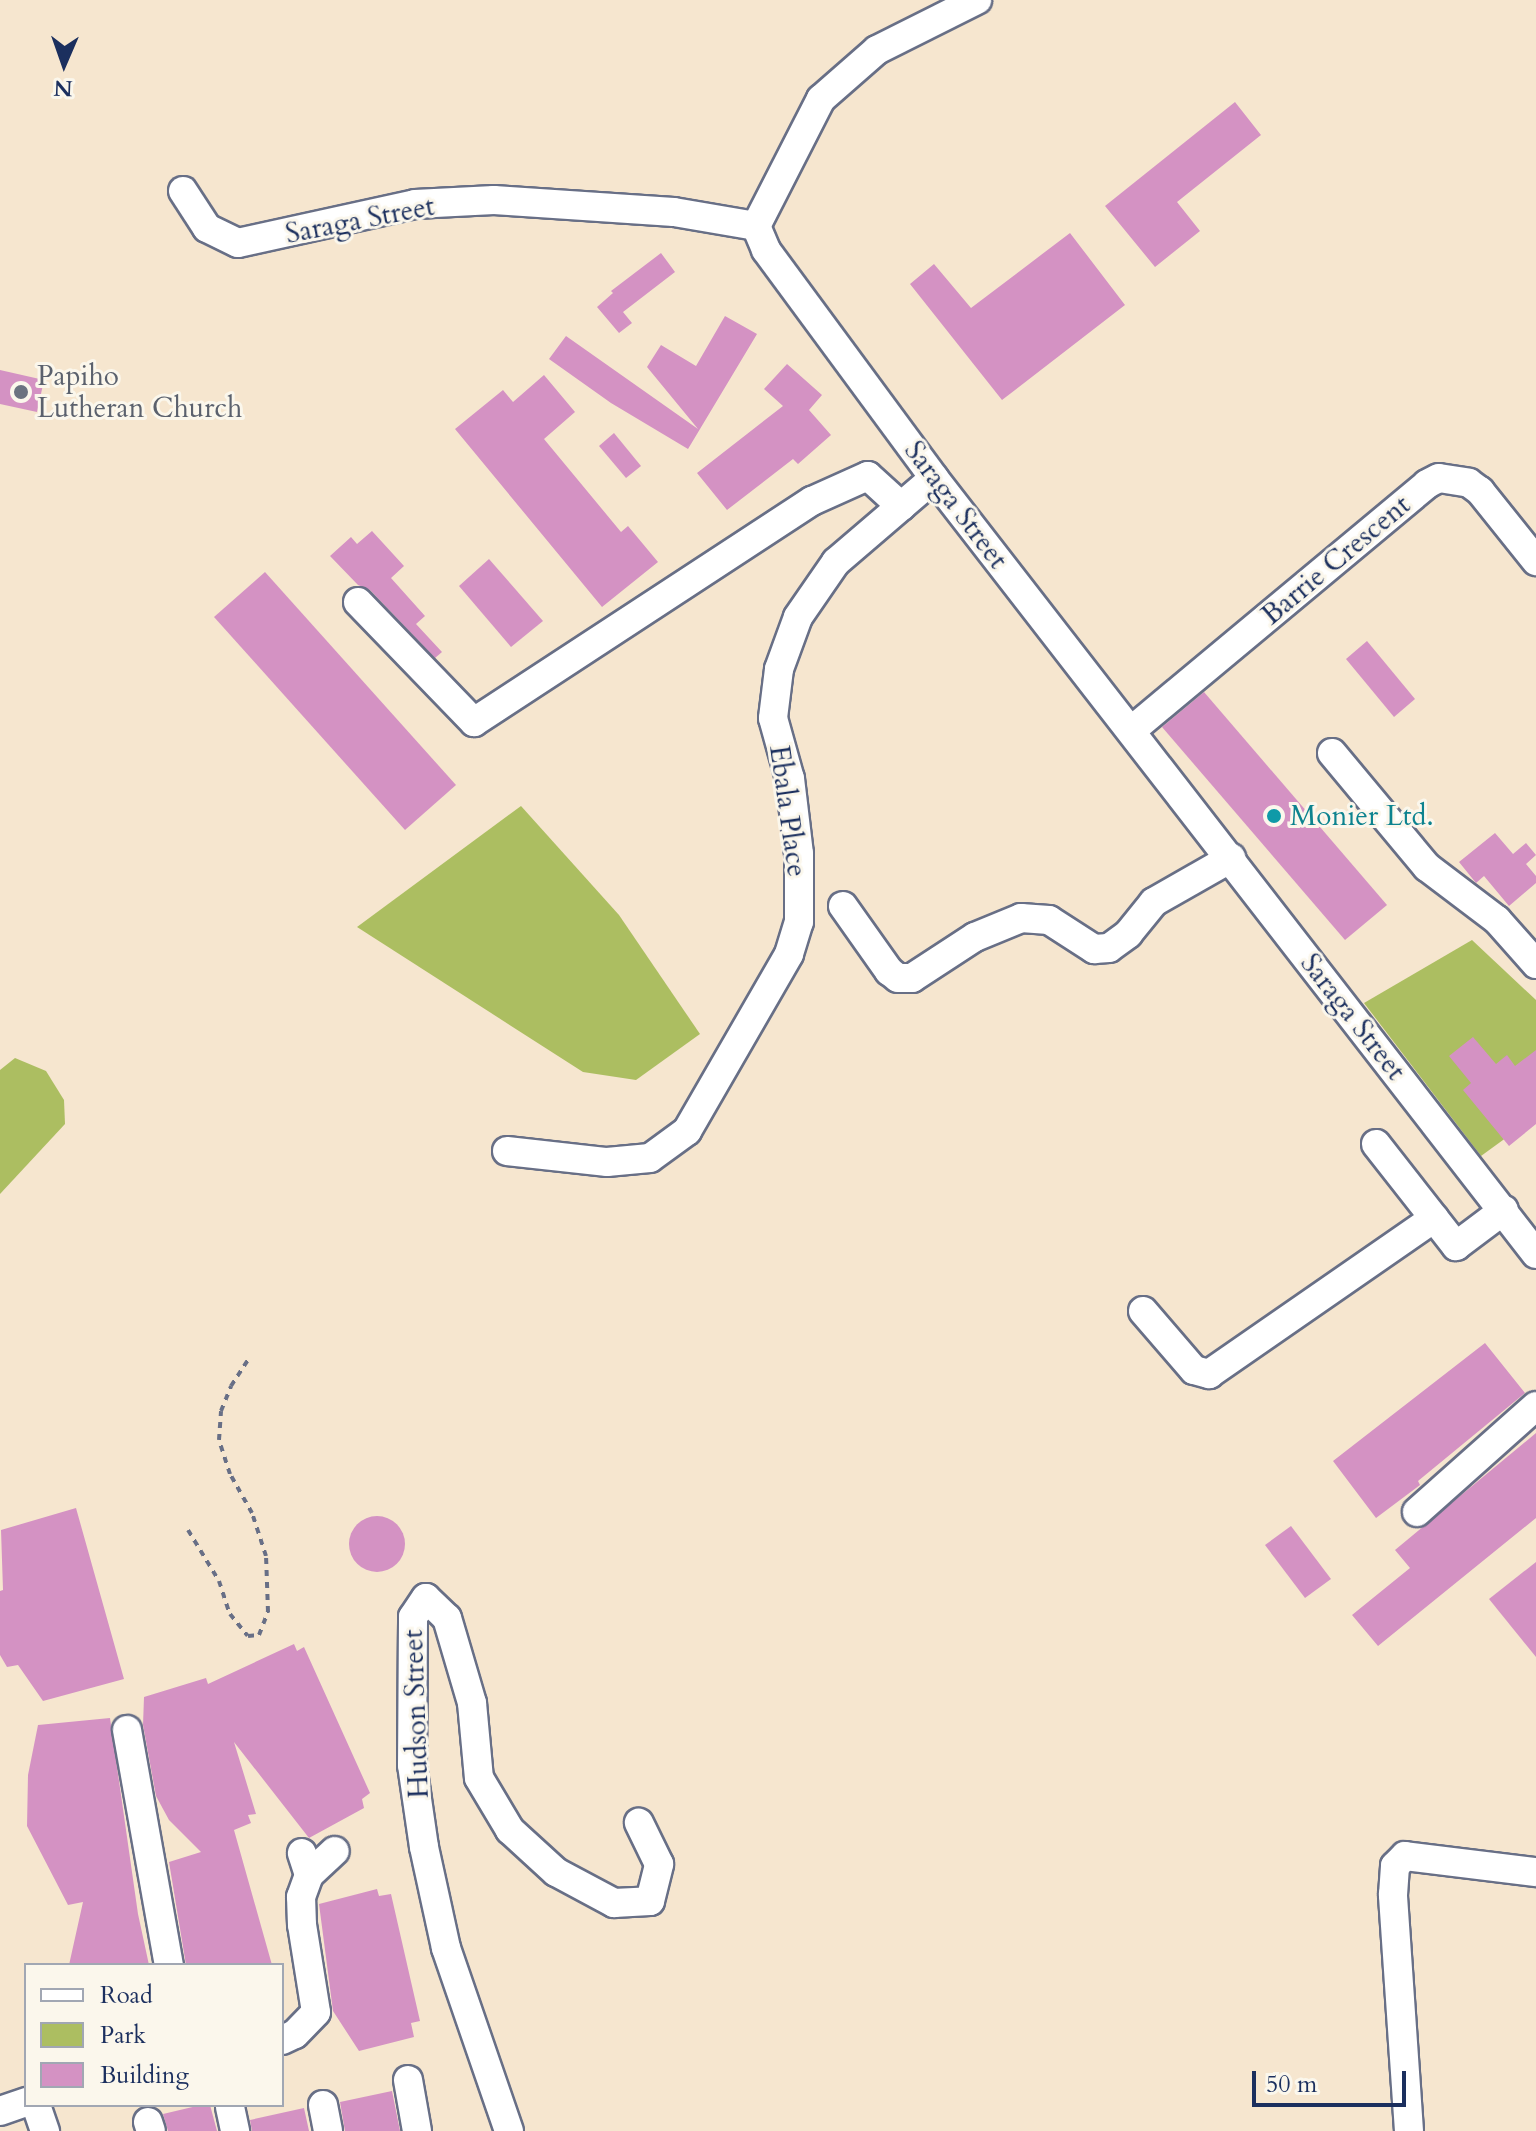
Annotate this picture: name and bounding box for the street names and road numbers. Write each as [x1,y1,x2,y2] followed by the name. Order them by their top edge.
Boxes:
[283,189,437,251] street label: Saraga Street
[897,435,1015,575] street label: Saraga Street
[1255,488,1417,632] street label: Barrie Crescent
[762,743,814,879] street label: Ebala Place
[1293,947,1413,1087] street label: Saraga Street
[396,1629,436,1799] street label: Hudson Street

